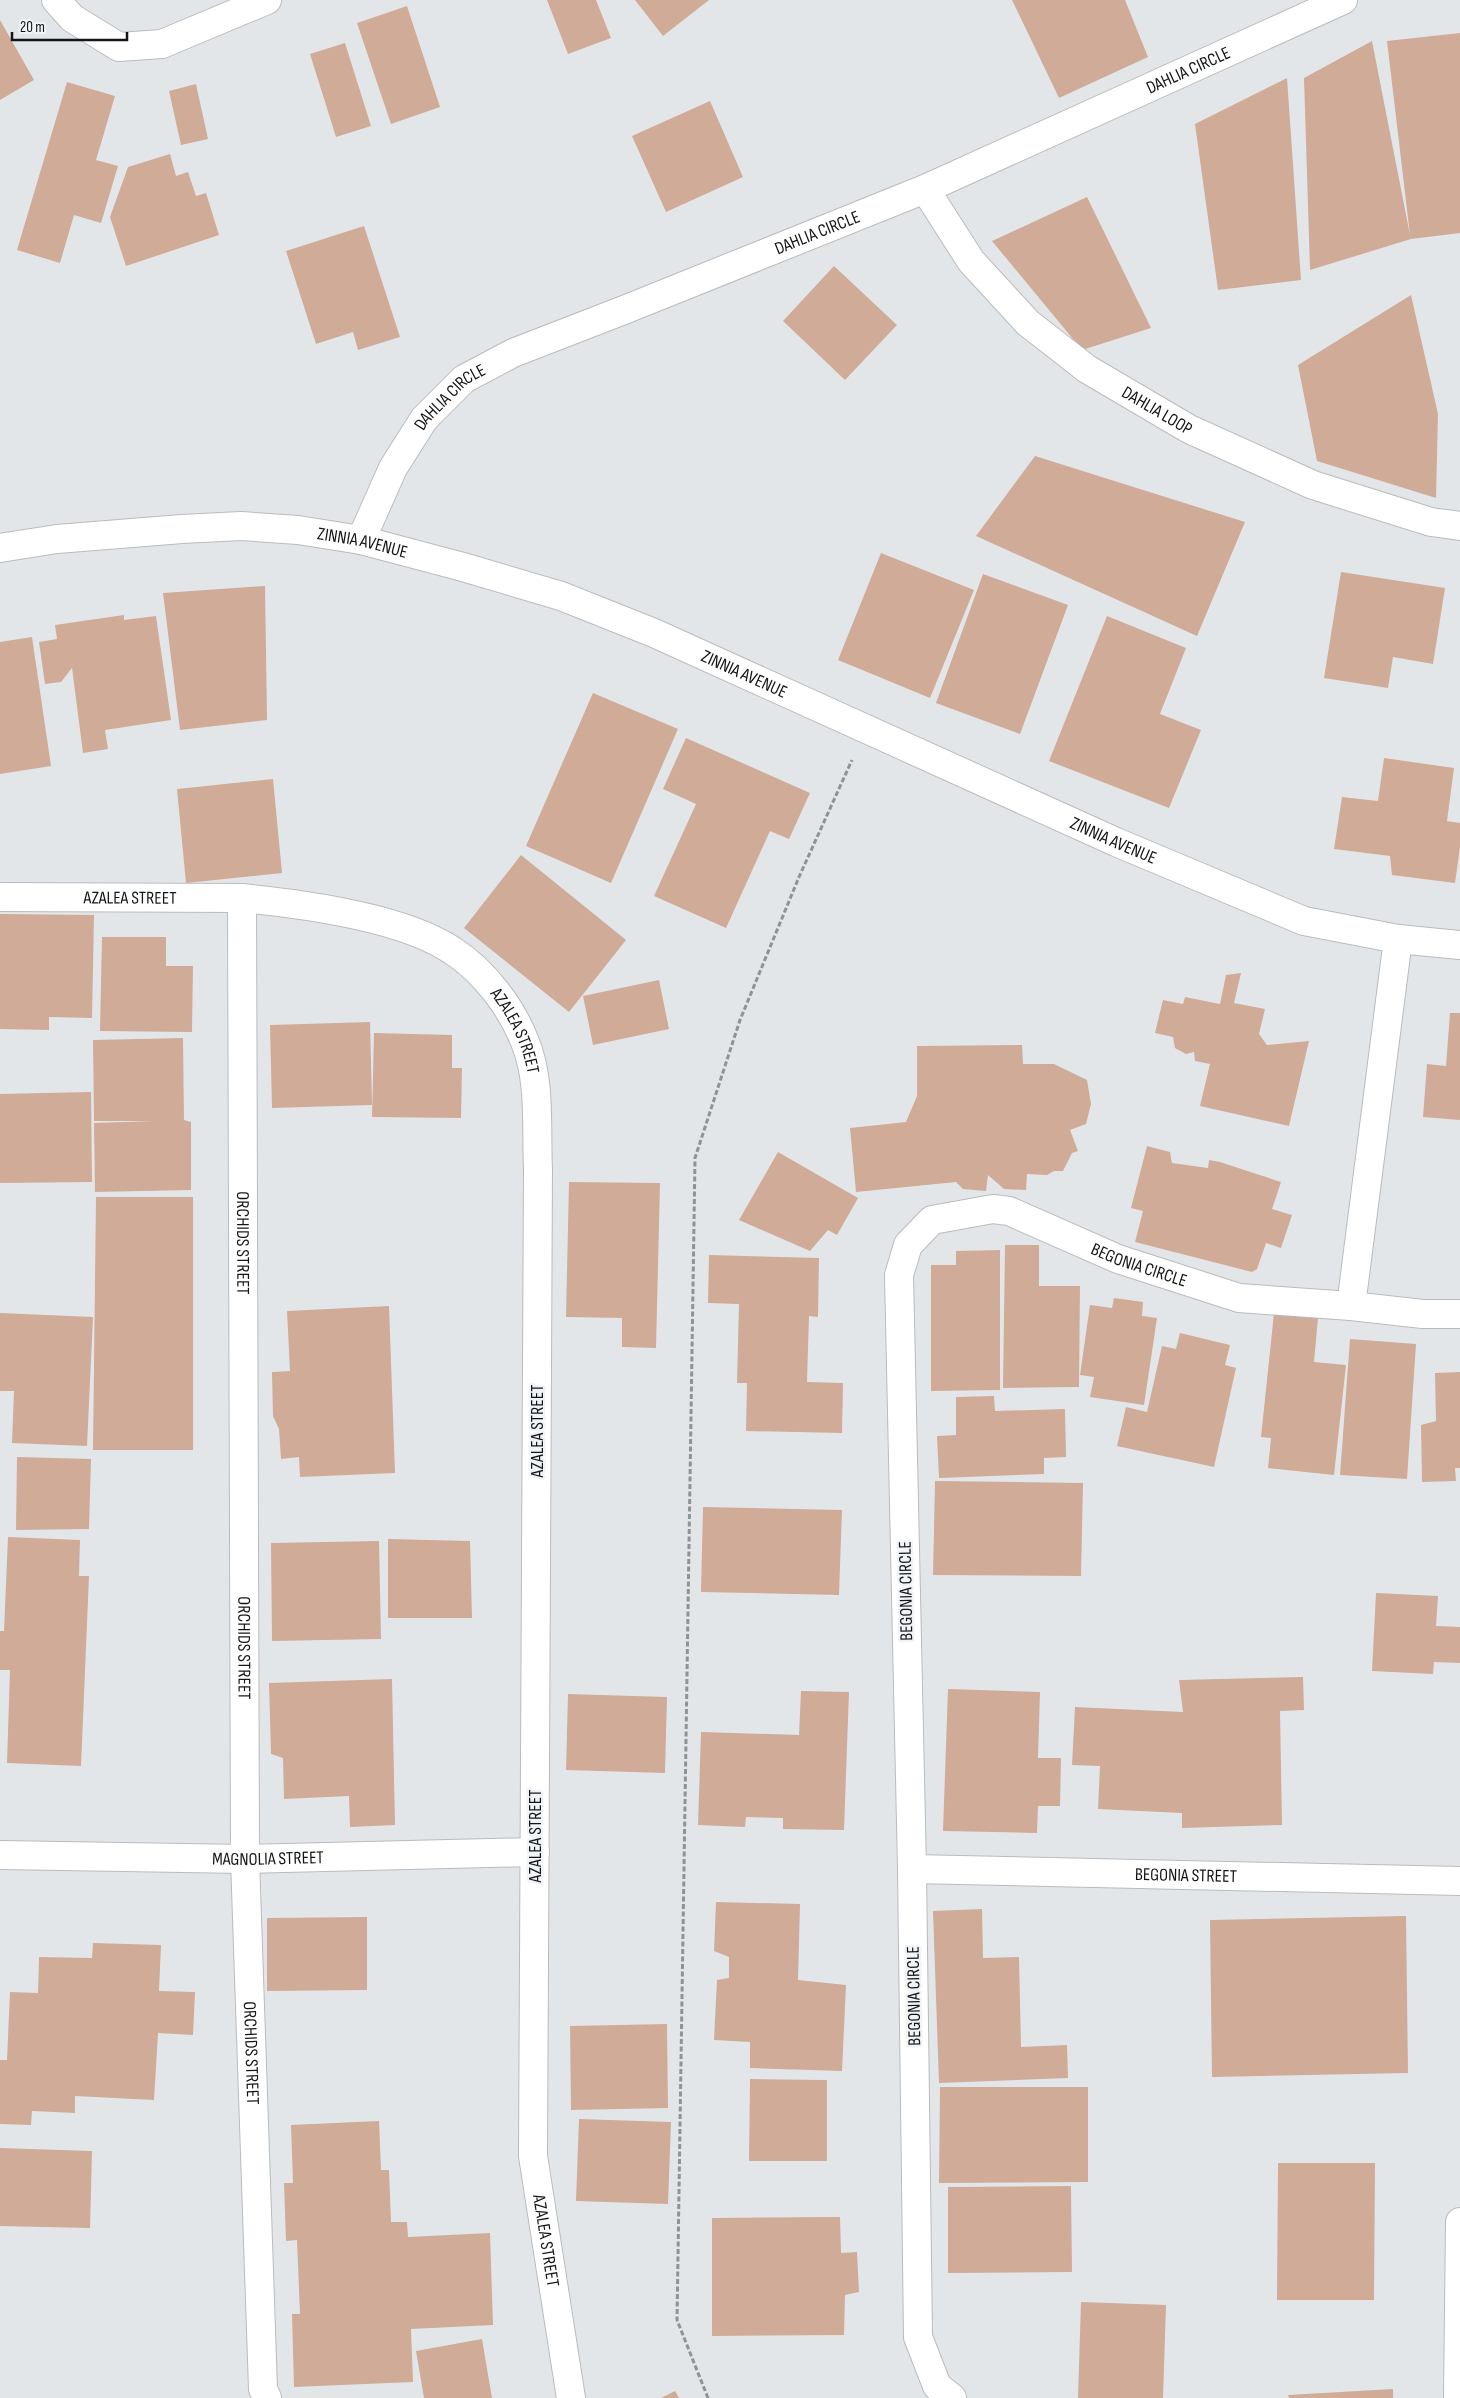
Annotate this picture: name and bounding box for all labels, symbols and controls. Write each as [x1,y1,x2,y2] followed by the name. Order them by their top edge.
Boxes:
[12,10,128,42] scale bar
[20,18,45,37] text: 20 m
[1143,42,1233,98] street label: DAHLIA CIRCLE
[772,206,863,259] street label: DAHLIA CIRCLE
[409,359,489,434] street label: DAHLIA CIRCLE
[1118,381,1197,439] street label: DAHLIA LOOP
[316,523,410,562] street label: ZINNIA AVENUE
[698,645,791,702] street label: ZINNIA AVENUE
[1067,812,1160,868] street label: ZINNIA AVENUE
[82,887,177,908] street label: AZALEA STREET
[486,983,544,1075] street label: AZALEA STREET
[232,1191,254,1295] street label: ORCHIDS STREET
[1088,1238,1190,1291] street label: BEGONIA CIRCLE
[527,1385,548,1478] street label: AZALEA STREET
[895,1541,917,1641] street label: BEGONIA CIRCLE
[234,1596,255,1700] street label: ORCHIDS STREET
[525,1790,546,1883] street label: AZALEA STREET
[212,1847,324,1870] street label: MAGNOLIA STREET
[1135,1863,1237,1887] street label: BEGONIA STREET
[903,1946,925,2046] street label: BEGONIA CIRCLE
[239,2001,264,2105] street label: ORCHIDS STREET
[529,2192,564,2288] street label: AZALEA STREET

